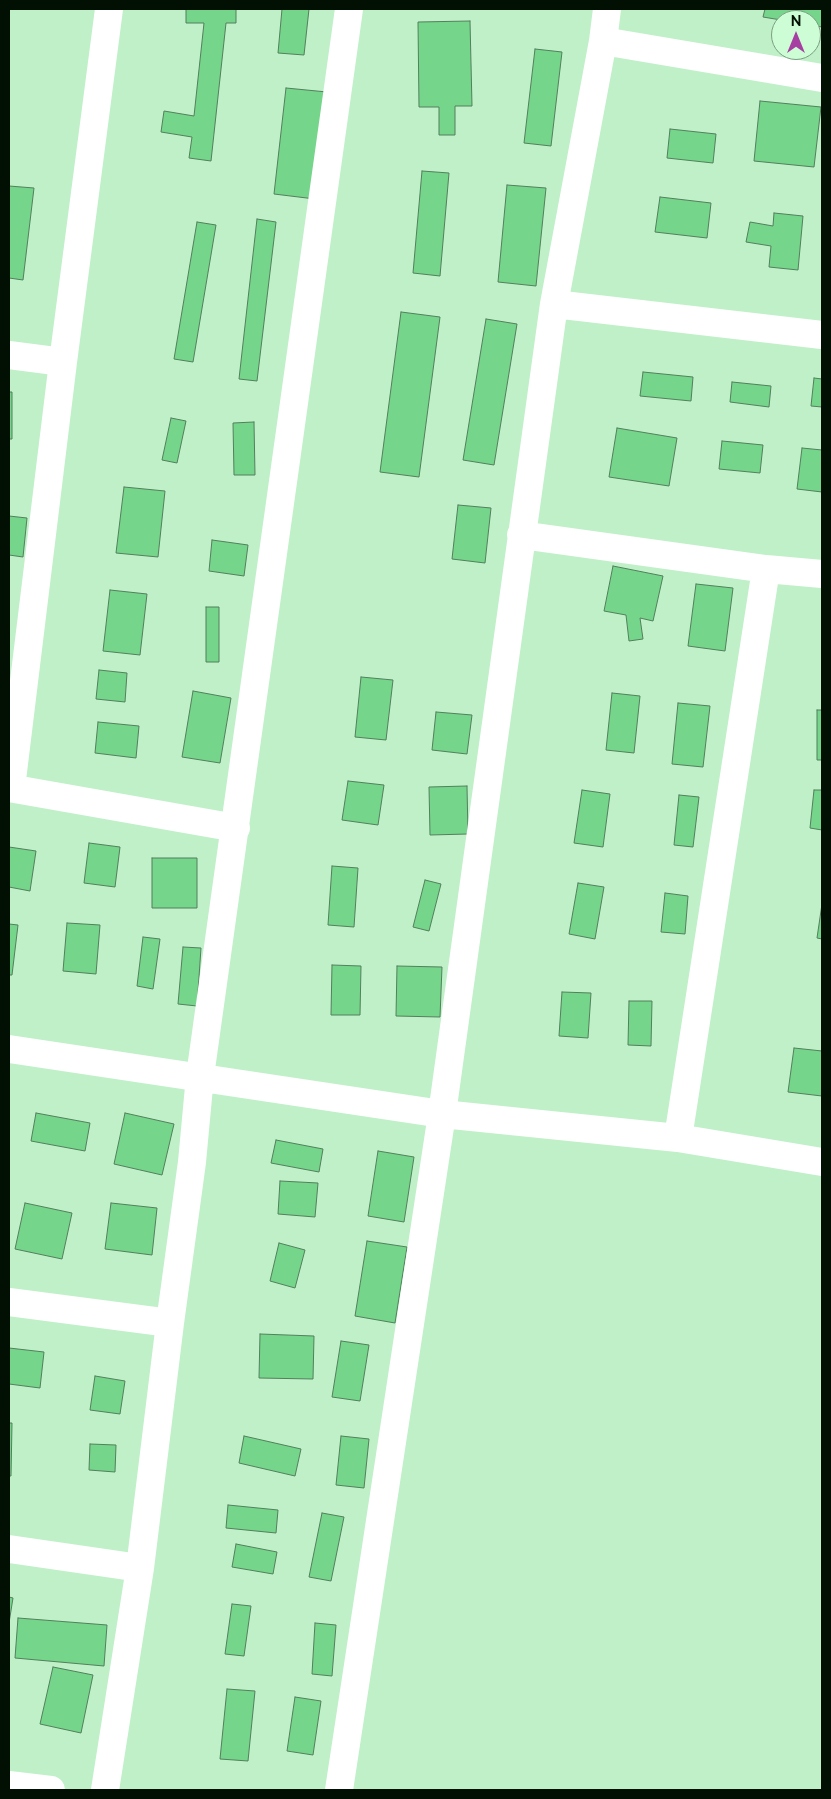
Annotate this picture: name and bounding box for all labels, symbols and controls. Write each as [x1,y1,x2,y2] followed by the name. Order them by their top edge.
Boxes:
[771,10,821,60] north arrow
[791,13,801,29] text: N

